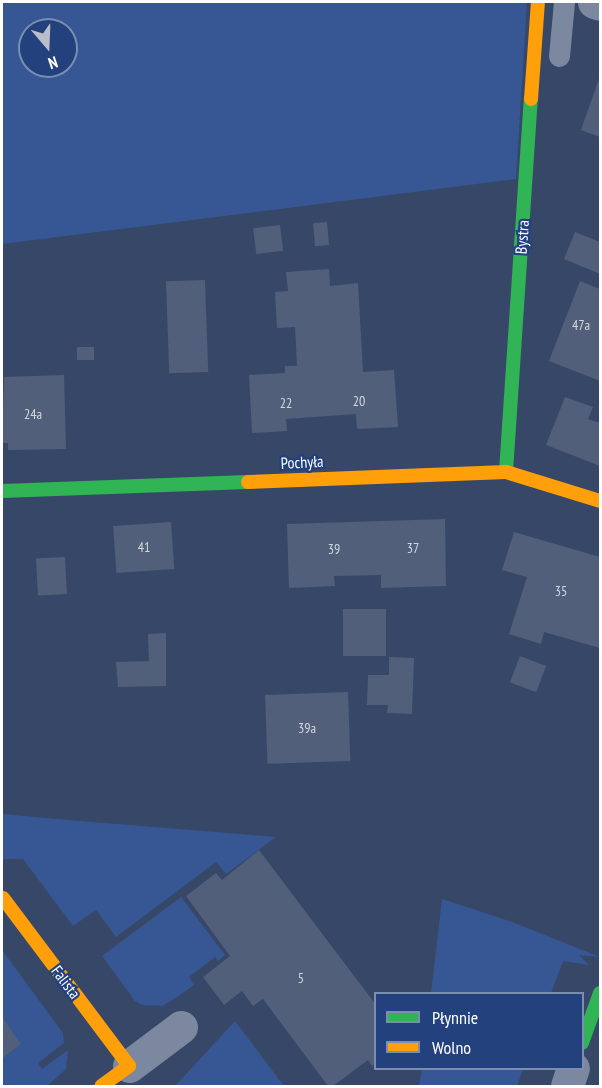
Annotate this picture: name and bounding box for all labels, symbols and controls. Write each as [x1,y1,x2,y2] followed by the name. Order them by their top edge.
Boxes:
[18,18,78,78] north arrow
[46,52,61,74] text: N
[511,219,533,255] street label: Bystra
[572,317,590,333] house number: 47a
[353,393,365,409] house number: 20
[280,395,292,411] house number: 22
[24,406,42,422] house number: 24a
[280,451,324,473] street label: Pochyła
[138,539,150,555] house number: 41
[407,540,419,556] house number: 37
[328,541,340,557] house number: 39
[555,583,567,599] house number: 35
[298,720,316,736] house number: 39a
[47,962,85,1002] street label: Falista
[298,970,304,986] house number: 5
[374,992,584,1070] legend
[432,1006,478,1029] text: Płynnie
[432,1036,471,1059] text: Wolno

